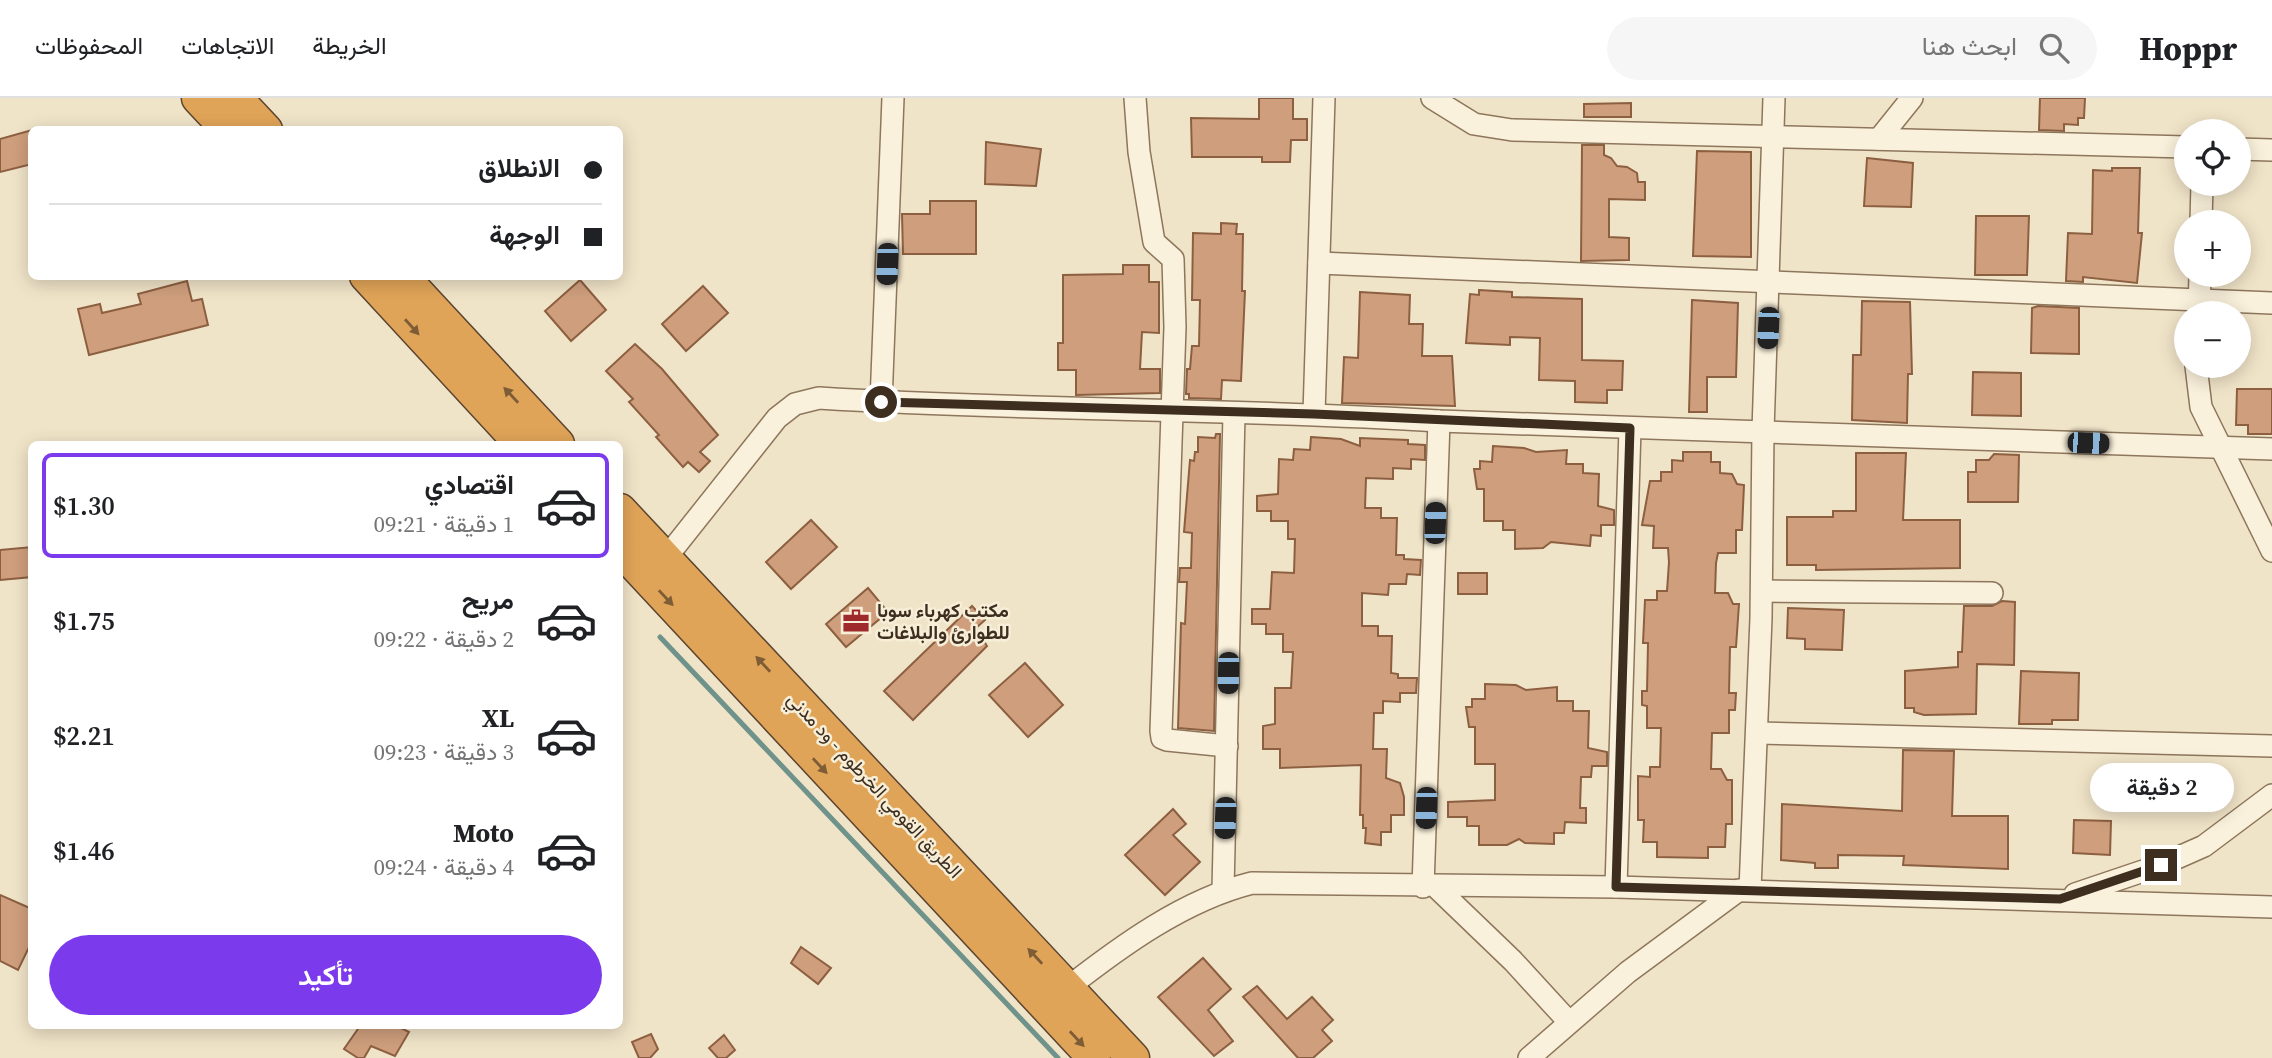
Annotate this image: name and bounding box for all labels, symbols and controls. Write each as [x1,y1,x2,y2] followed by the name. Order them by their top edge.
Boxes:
[1607,17,2097,80] search box
[2139,26,2237,71] text: Hoppr
[1922,28,2017,64] text: ابحث هنا
[35,29,143,62] text: المحفوظات
[181,29,274,62] text: الاتجاهات
[312,29,387,62] text: الخريطة
[2035,29,2073,67] icon: search
[2174,119,2251,378] map controls
[2174,119,2251,196] button: locate
[478,150,560,186] text: الانطلاق
[2174,210,2251,287] button: +
[489,217,560,253] text: الوجهة
[876,243,899,285] car
[2174,301,2251,378] button: −
[1757,306,1780,350] car
[404,318,420,336] one-way arrow
[865,386,897,418] route start
[504,387,520,404] one-way arrow
[2067,432,2110,454] car
[425,467,514,503] text: اقتصادي
[535,474,598,537] icon: car
[53,488,115,524] text: $1.30
[1424,502,1447,544] car
[373,508,514,540] text: 1 دقيقة · 09:21
[462,582,514,618] text: مريح
[535,589,598,652] icon: car
[658,589,674,607] one-way arrow
[877,597,1010,645] place label: مكتب كهرباء سوبا للطوارئ والبلاغات
[53,603,115,639] text: $1.75
[841,606,871,636] office icon: مكتب كهرباء سوبا للطوارئ والبلاغات
[373,623,514,655] text: 2 دقيقة · 09:22
[1218,652,1239,694] car
[755,655,771,673] one-way arrow
[780,686,968,886] street label: الطريق القومي الخرطوم - ود مدني
[482,700,514,736] text: XL
[535,704,598,767] icon: car
[53,718,115,754] text: $2.21
[373,736,514,768] text: 3 دقيقة · 09:23
[812,757,828,775] one-way arrow
[2089,764,2233,812] callout: 2 دقيقة
[2126,771,2198,803] text: 2 دقيقة
[1415,787,1438,829] car
[1214,797,1237,839] car
[453,815,514,851] text: Moto
[535,819,598,882] icon: car
[53,833,115,869] text: $1.46
[2145,849,2177,881] route end
[373,851,514,883] text: 4 دقيقة · 09:24
[49,935,602,1015] button: تأكيد
[1027,947,1043,965] one-way arrow
[1068,1030,1084,1047] one-way arrow

